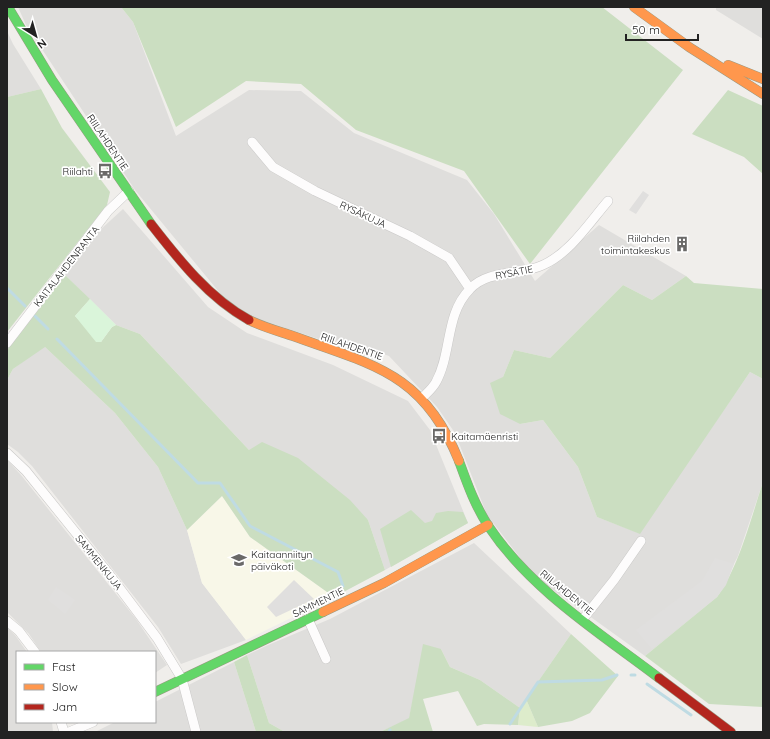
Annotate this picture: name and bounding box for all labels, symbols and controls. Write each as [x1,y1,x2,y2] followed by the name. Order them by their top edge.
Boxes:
[16,16,56,56] north arrow
[626,16,698,42] scale bar
[632,22,660,37] text: 50 m
[35,36,49,52] text: N
[84,112,131,173] street label: RIILAHDENTIE
[96,162,114,180] bus stop icon: Riilahti
[62,165,93,178] place label: Riilahti
[338,198,388,231] street label: RYSÄKUJA
[31,223,102,309] street label: KAITALAHDENRANTA
[601,232,670,257] place label: Riilahden toimintakeskus
[673,235,691,253] building icon: Riilahden toimintakeskus
[494,262,534,283] street label: RYSÄTIE
[319,330,385,363] street label: RIILAHDENTIE
[430,427,448,445] bus stop icon: Kaitamäenristi
[451,430,518,443] place label: Kaitamäenristi
[72,532,125,593] street label: SAMMENKUJA
[251,548,312,573] place label: Kaitaanniityn päiväkoti
[230,551,248,569] school or university icon: Kaitaanniityn päiväkoti
[537,567,596,618] street label: RIILAHDENTIE
[290,584,346,621] street label: SAMMENTIE
[16,651,156,723] legend
[52,659,76,674] text: Fast
[52,679,78,694] text: Slow
[52,699,77,714] text: Jam

